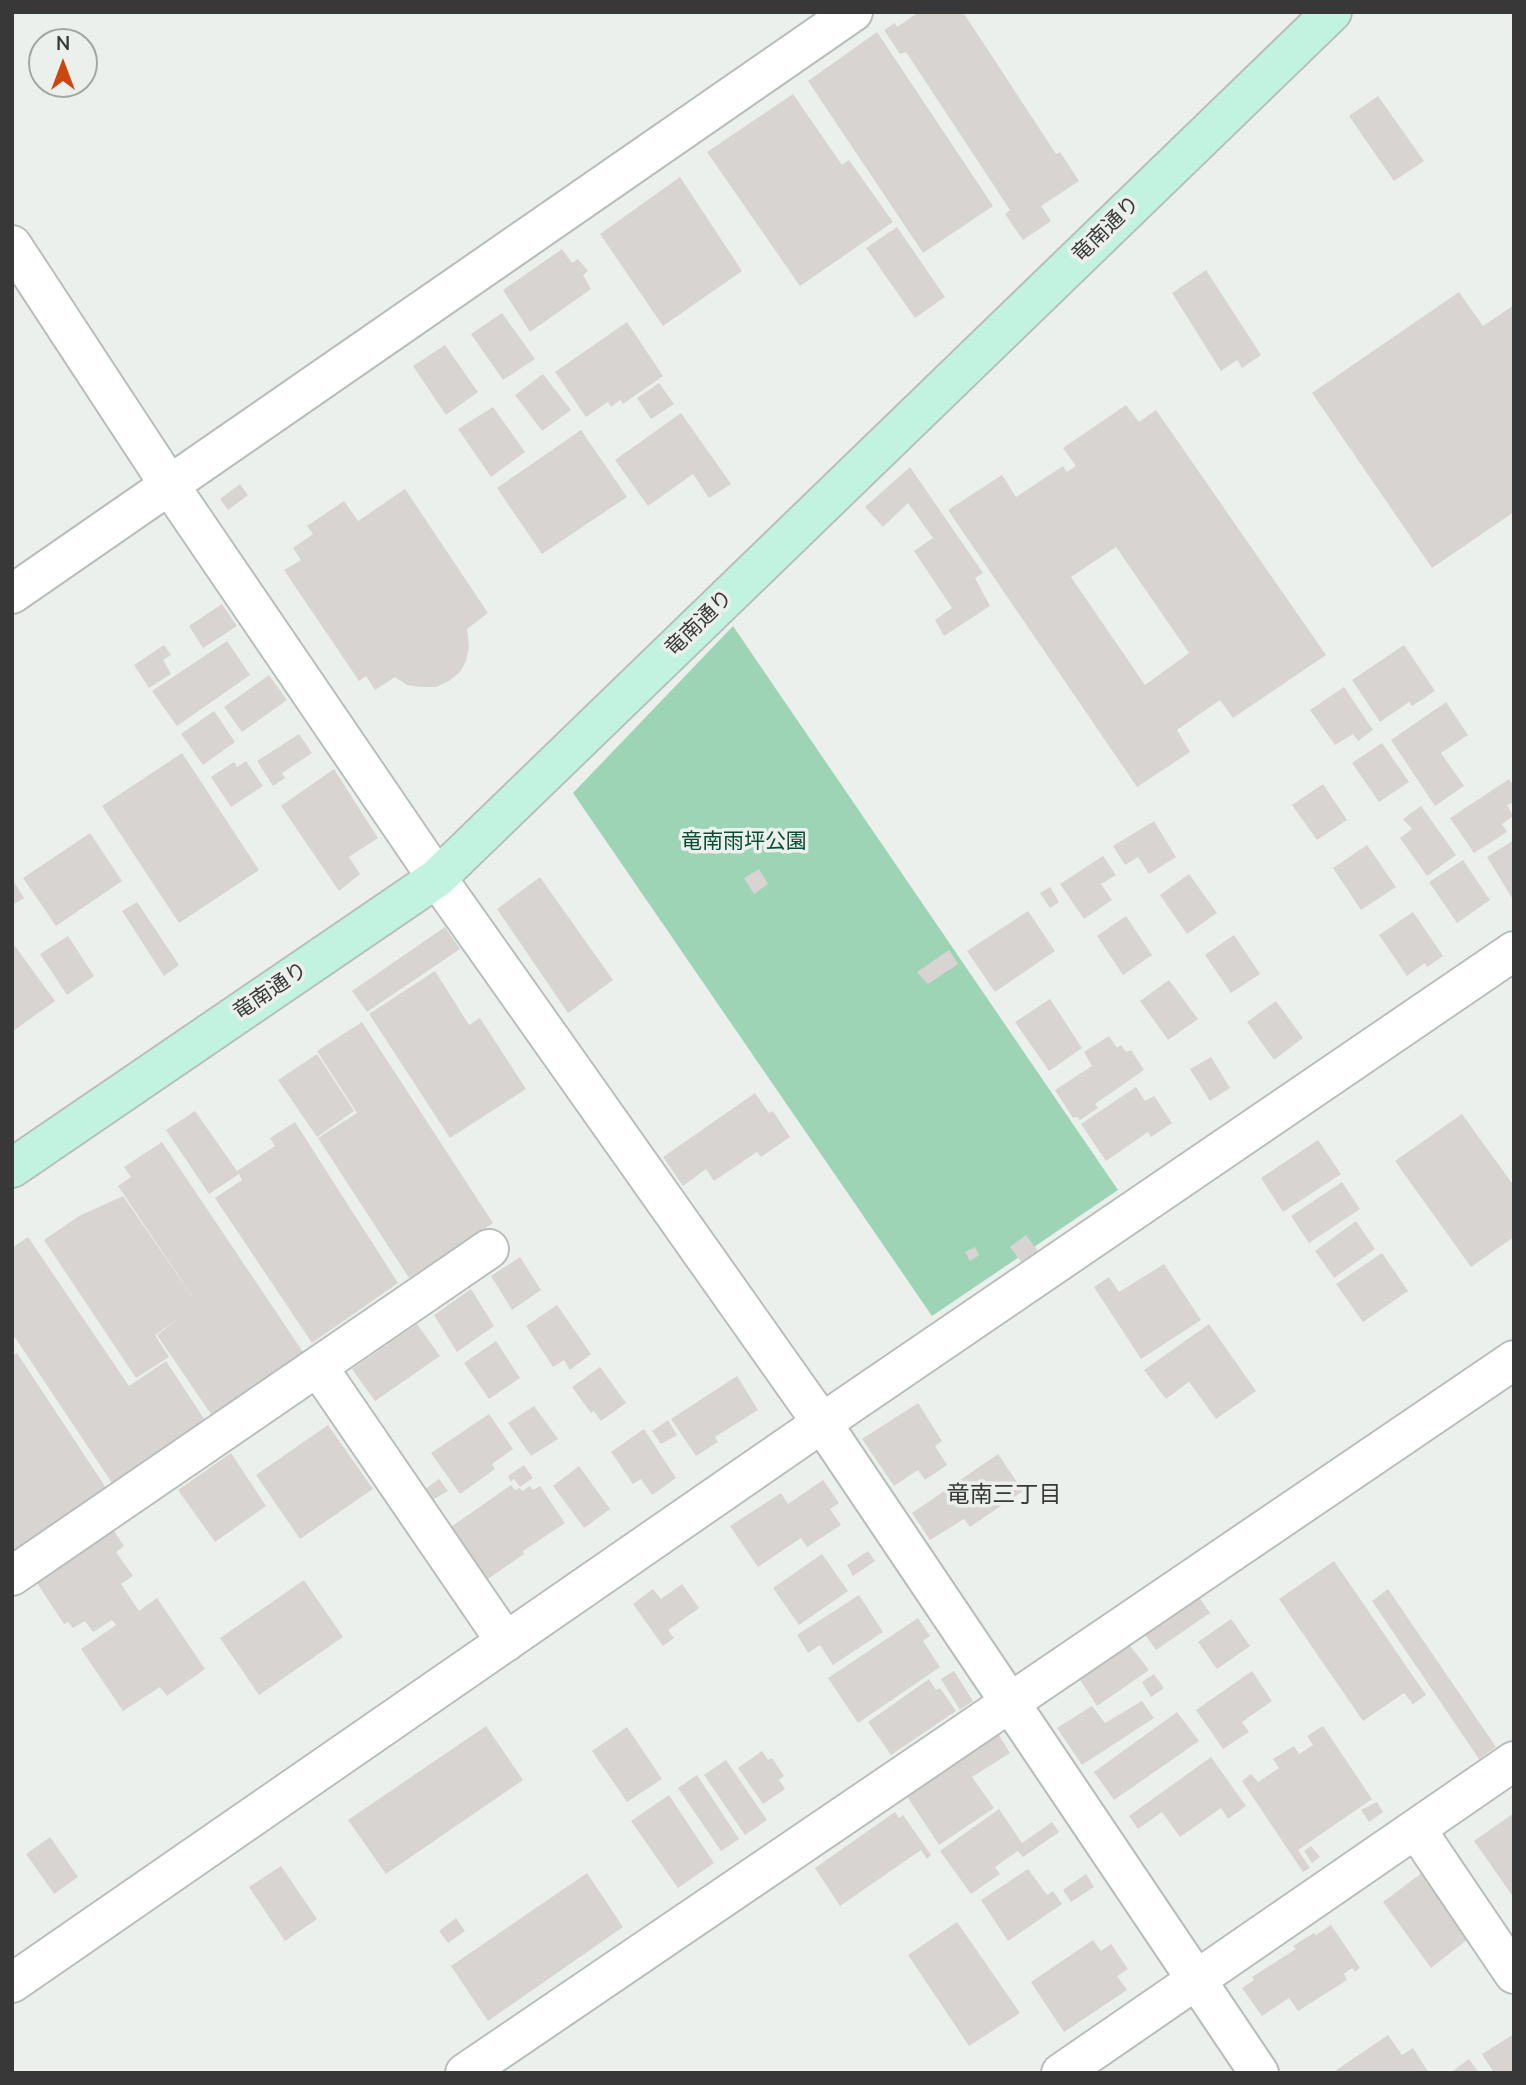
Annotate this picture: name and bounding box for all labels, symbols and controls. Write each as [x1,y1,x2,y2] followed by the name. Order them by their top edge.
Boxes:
[28,28,98,98] north arrow
[56,31,70,57] text: N
[1068,192,1146,268] street label: 竜南通り
[661,586,739,662] street label: 竜南通り
[681,830,807,856] park label: 竜南雨坪公園
[229,958,313,1026] street label: 竜南通り
[947,1482,1061,1510] district label: 竜南三丁目

